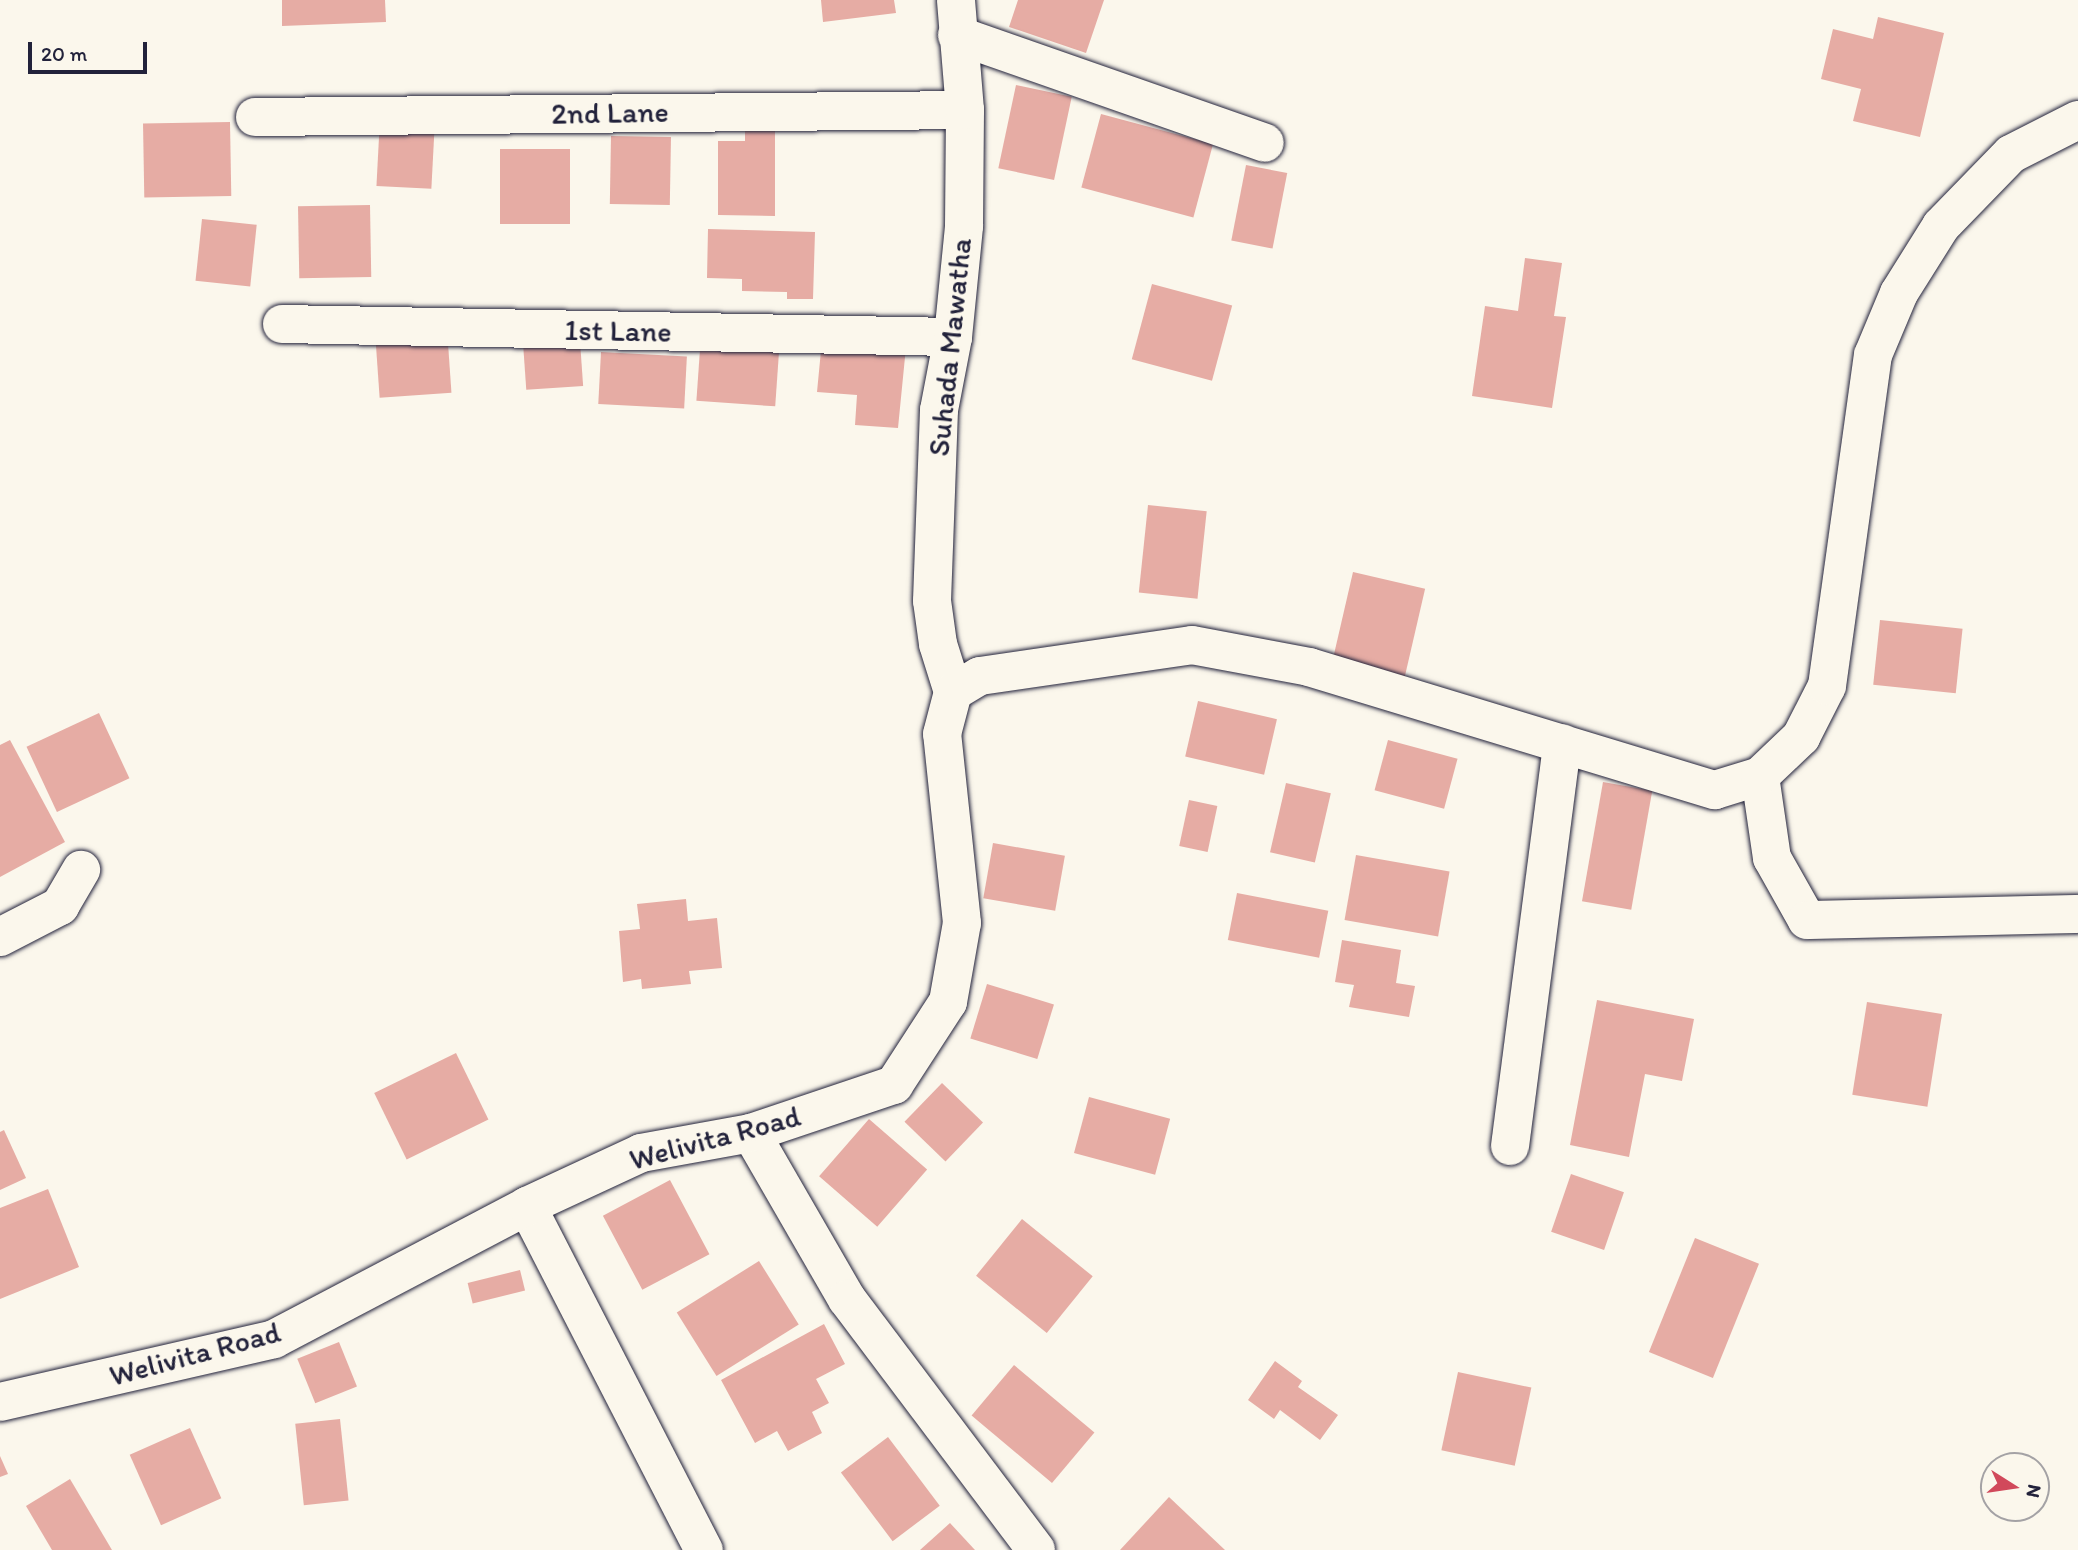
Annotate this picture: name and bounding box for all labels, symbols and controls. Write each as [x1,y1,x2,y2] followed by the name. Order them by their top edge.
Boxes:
[32,28,150,72] scale bar
[41,41,87,66] text: 20 m
[551,94,669,132] street label: 2nd Lane
[921,236,979,458] street label: Suhada Mawatha
[564,312,672,350] street label: 1st Lane
[626,1098,804,1178] street label: Welivita Road
[106,1314,284,1394] street label: Welivita Road
[1980,1452,2050,1522] north arrow
[2021,1482,2047,1500] text: N

